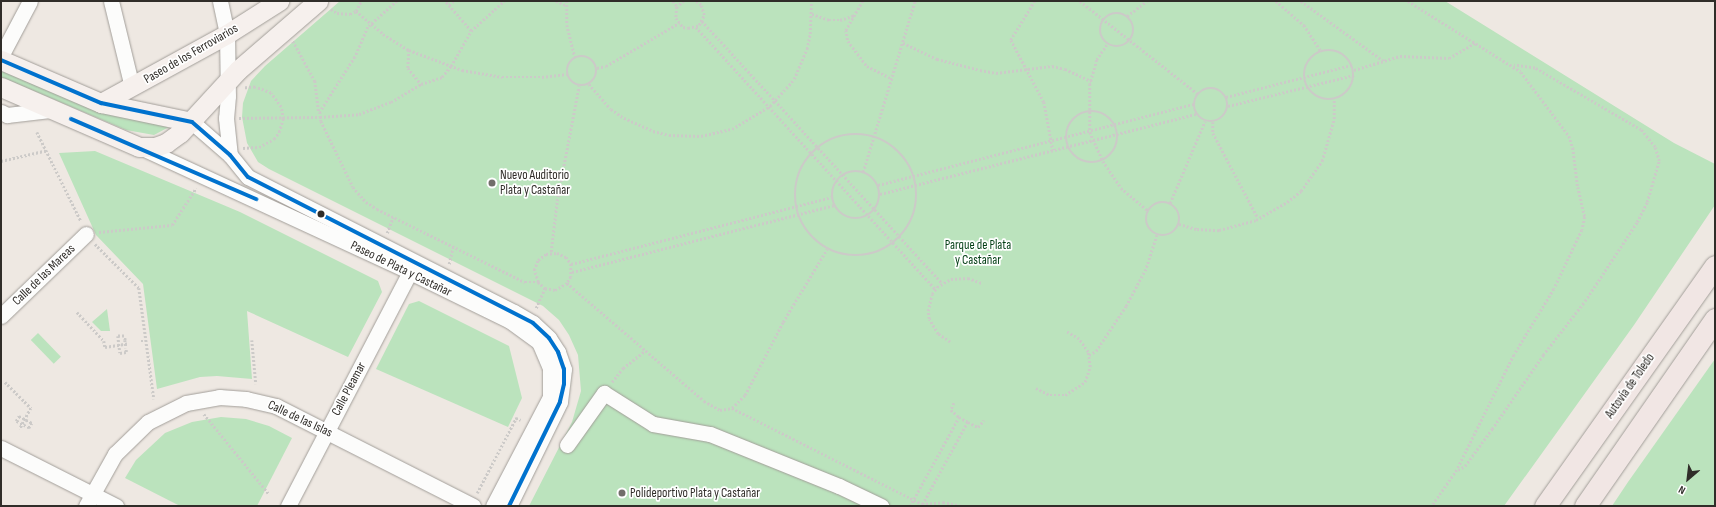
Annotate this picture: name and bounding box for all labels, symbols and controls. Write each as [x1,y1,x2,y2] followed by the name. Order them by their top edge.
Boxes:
[141,21,241,87] street label: Paseo de los Ferroviarios
[500,168,570,199] place label: Nuevo Auditorio Plata y Castañar
[487,178,497,188] marker: Nuevo Auditorio Plata y Castañar
[316,209,326,219] unlabelled marker
[348,238,454,300] street label: Paseo de Plata y Castañar
[945,238,1011,269] park label: Parque de Plata y Castañar
[9,241,79,309] street label: Calle de las Mareas
[1602,351,1658,421] street label: Autovía de Toledo
[328,360,370,418] street label: Calle Pleamar
[265,397,335,441] street label: Calle de las Islas
[1668,459,1708,499] north arrow
[1676,483,1688,497] text: N
[630,485,760,501] place label: Polideportivo Plata y Castañar
[617,488,627,498] marker: Polideportivo Plata y Castañar

